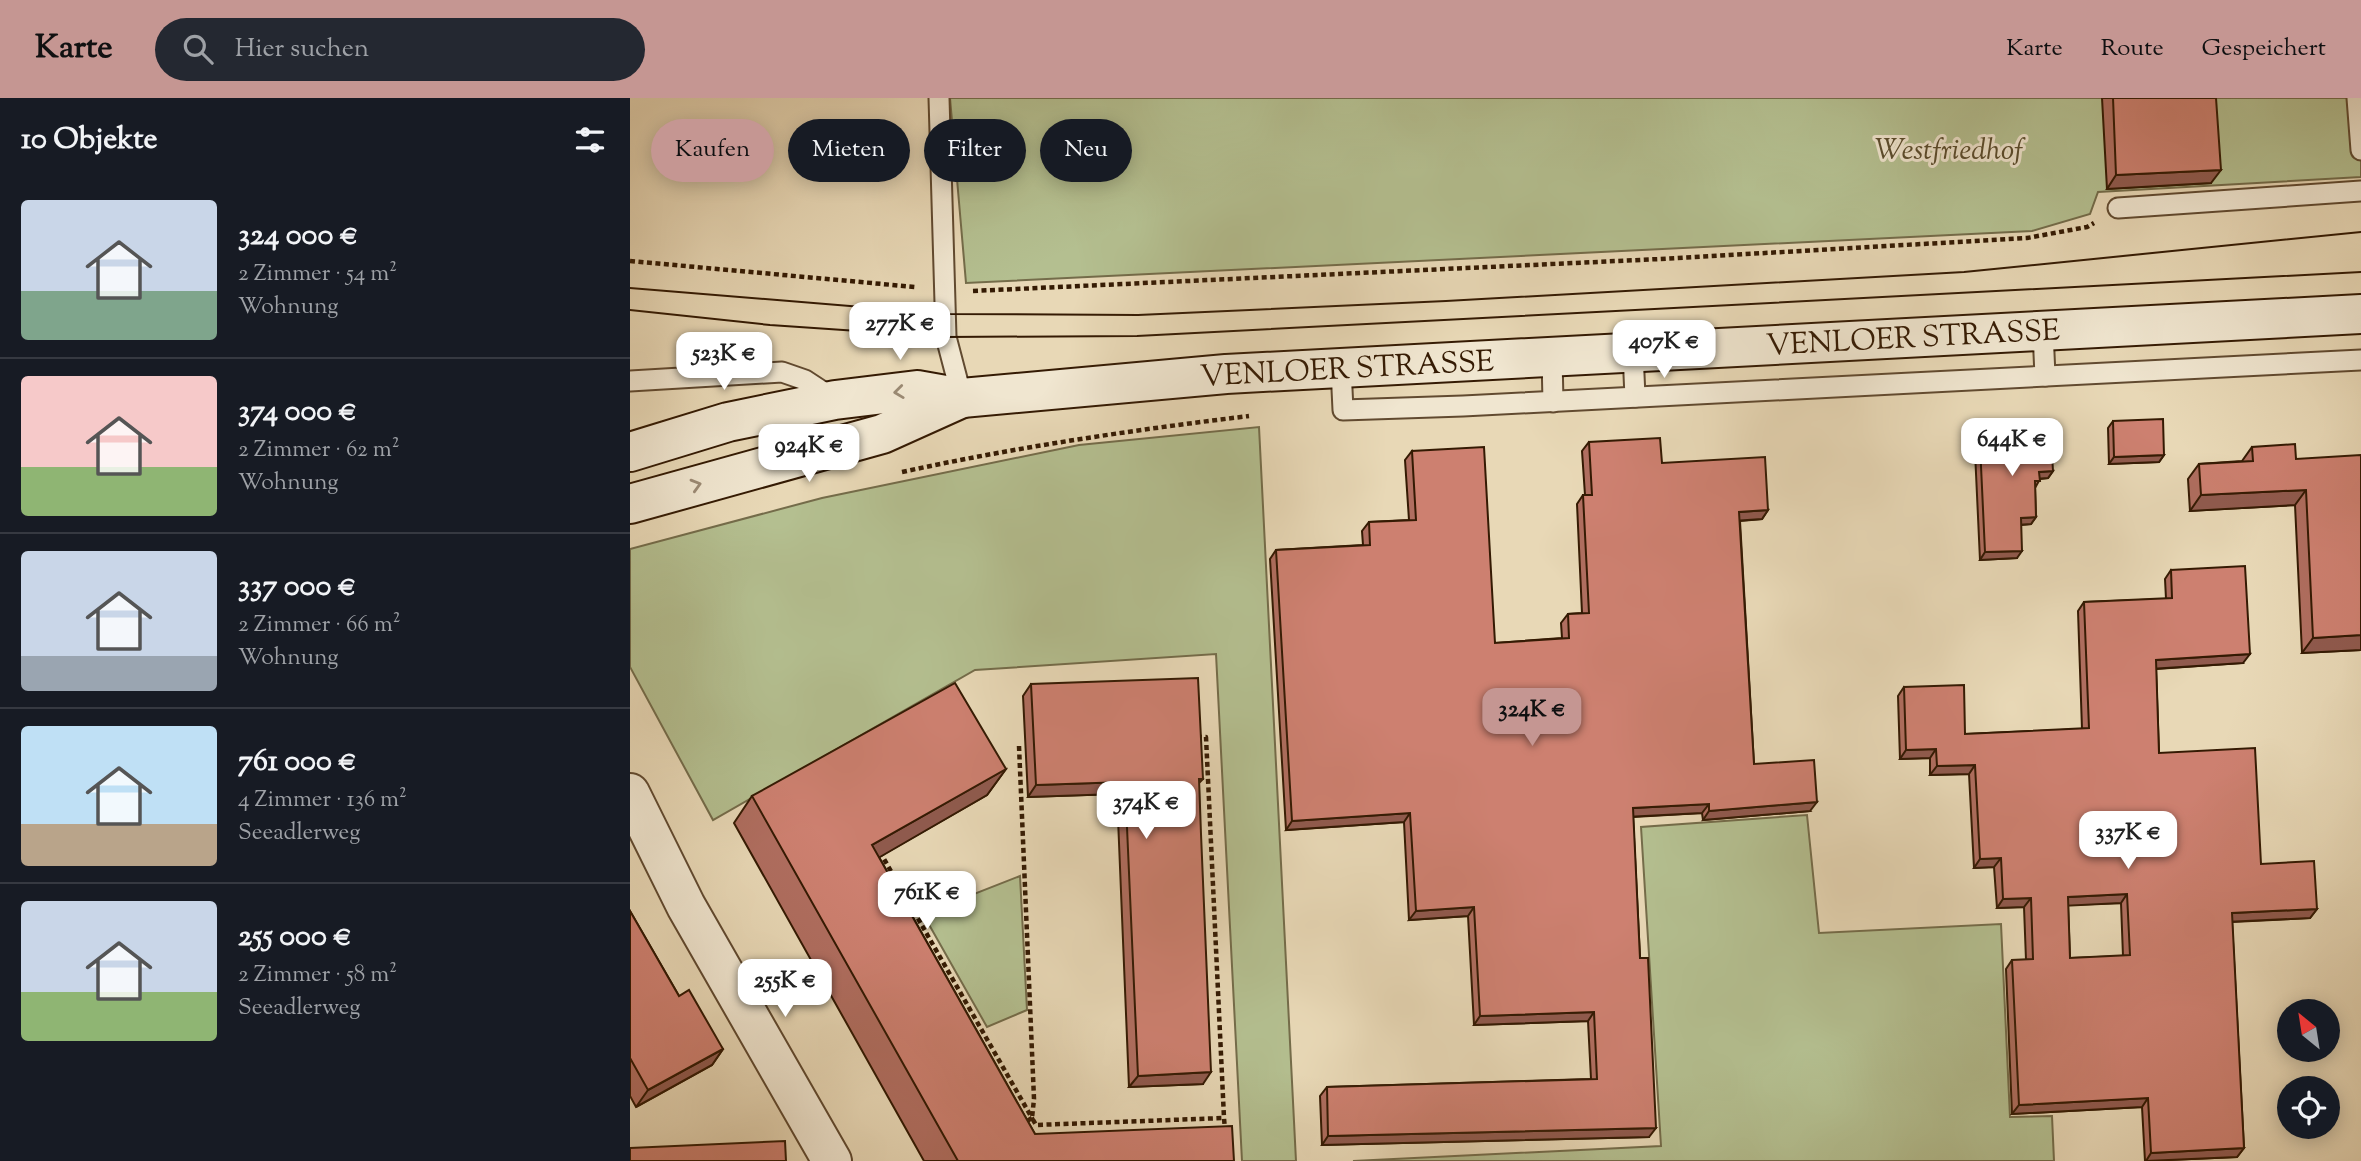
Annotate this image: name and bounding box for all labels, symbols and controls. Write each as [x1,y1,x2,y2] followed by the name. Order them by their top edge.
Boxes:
[155,18,645,81] search box
[35,25,113,73] text: Karte
[179,30,217,68] icon: search
[235,31,369,68] text: Hier suchen
[2006,32,2063,66] text: Karte
[2101,32,2164,66] text: Route
[2202,32,2326,66] text: Gespeichert
[21,119,157,162] text: 10 Objekte
[651,119,774,182] chip: Kaufen
[788,119,910,182] chip: Mieten
[924,119,1026,182] chip: Filter
[1040,119,1132,182] chip: Neu
[571,121,609,159] icon: filters
[1875,130,2026,173] park label: Westfriedhof
[238,215,358,258] text: 324 000 €
[77,228,161,312] icon: home
[238,258,397,291] text: 2 Zimmer · 54 m²
[238,291,338,324] text: Wohnung
[843,302,957,362] pin: 277K €
[865,308,935,341] text: 277K €
[1765,310,2061,369] street label: VENLOER STRASSE
[1607,320,1721,380] pin: 407K €
[1629,326,1699,359] text: 407K €
[667,332,781,392] pin: 523K €
[692,338,756,371] text: 523K €
[1199,341,1495,400] street label: VENLOER STRASSE
[893,384,904,399] one-way arrow
[238,391,357,434] text: 374 000 €
[77,404,161,488] icon: home
[1955,418,2069,478] pin: 644K €
[752,424,866,484] pin: 924K €
[1977,424,2047,457] text: 644K €
[774,430,844,463] text: 924K €
[238,434,400,467] text: 2 Zimmer · 62 m²
[238,467,338,500] text: Wohnung
[689,478,701,493] one-way arrow
[238,566,356,609] text: 337 000 €
[77,579,161,663] icon: home
[238,609,400,642] text: 2 Zimmer · 66 m²
[238,642,338,675] text: Wohnung
[1475,688,1589,748] pin: 324K €
[1498,694,1566,727] text: 324K €
[238,741,357,784] text: 761 000 €
[77,754,161,838] icon: home
[1089,782,1203,841] pin: 374K €
[238,784,407,817] text: 4 Zimmer · 136 m²
[1113,787,1179,820] text: 374K €
[2071,812,2185,871] pin: 337K €
[238,817,360,850] text: Seeadlerweg
[2095,817,2161,850] text: 337K €
[870,872,984,931] pin: 761K €
[894,877,960,910] text: 761K €
[238,916,352,959] text: 255 000 €
[77,929,161,1013] icon: home
[238,959,397,992] text: 2 Zimmer · 58 m²
[728,960,842,1019] pin: 255K €
[754,965,816,998] text: 255K €
[238,992,360,1025] text: Seeadlerweg
[2277,999,2340,1062] north arrow
[2277,999,2340,1139] map controls
[2277,1076,2340,1139] button: locate

